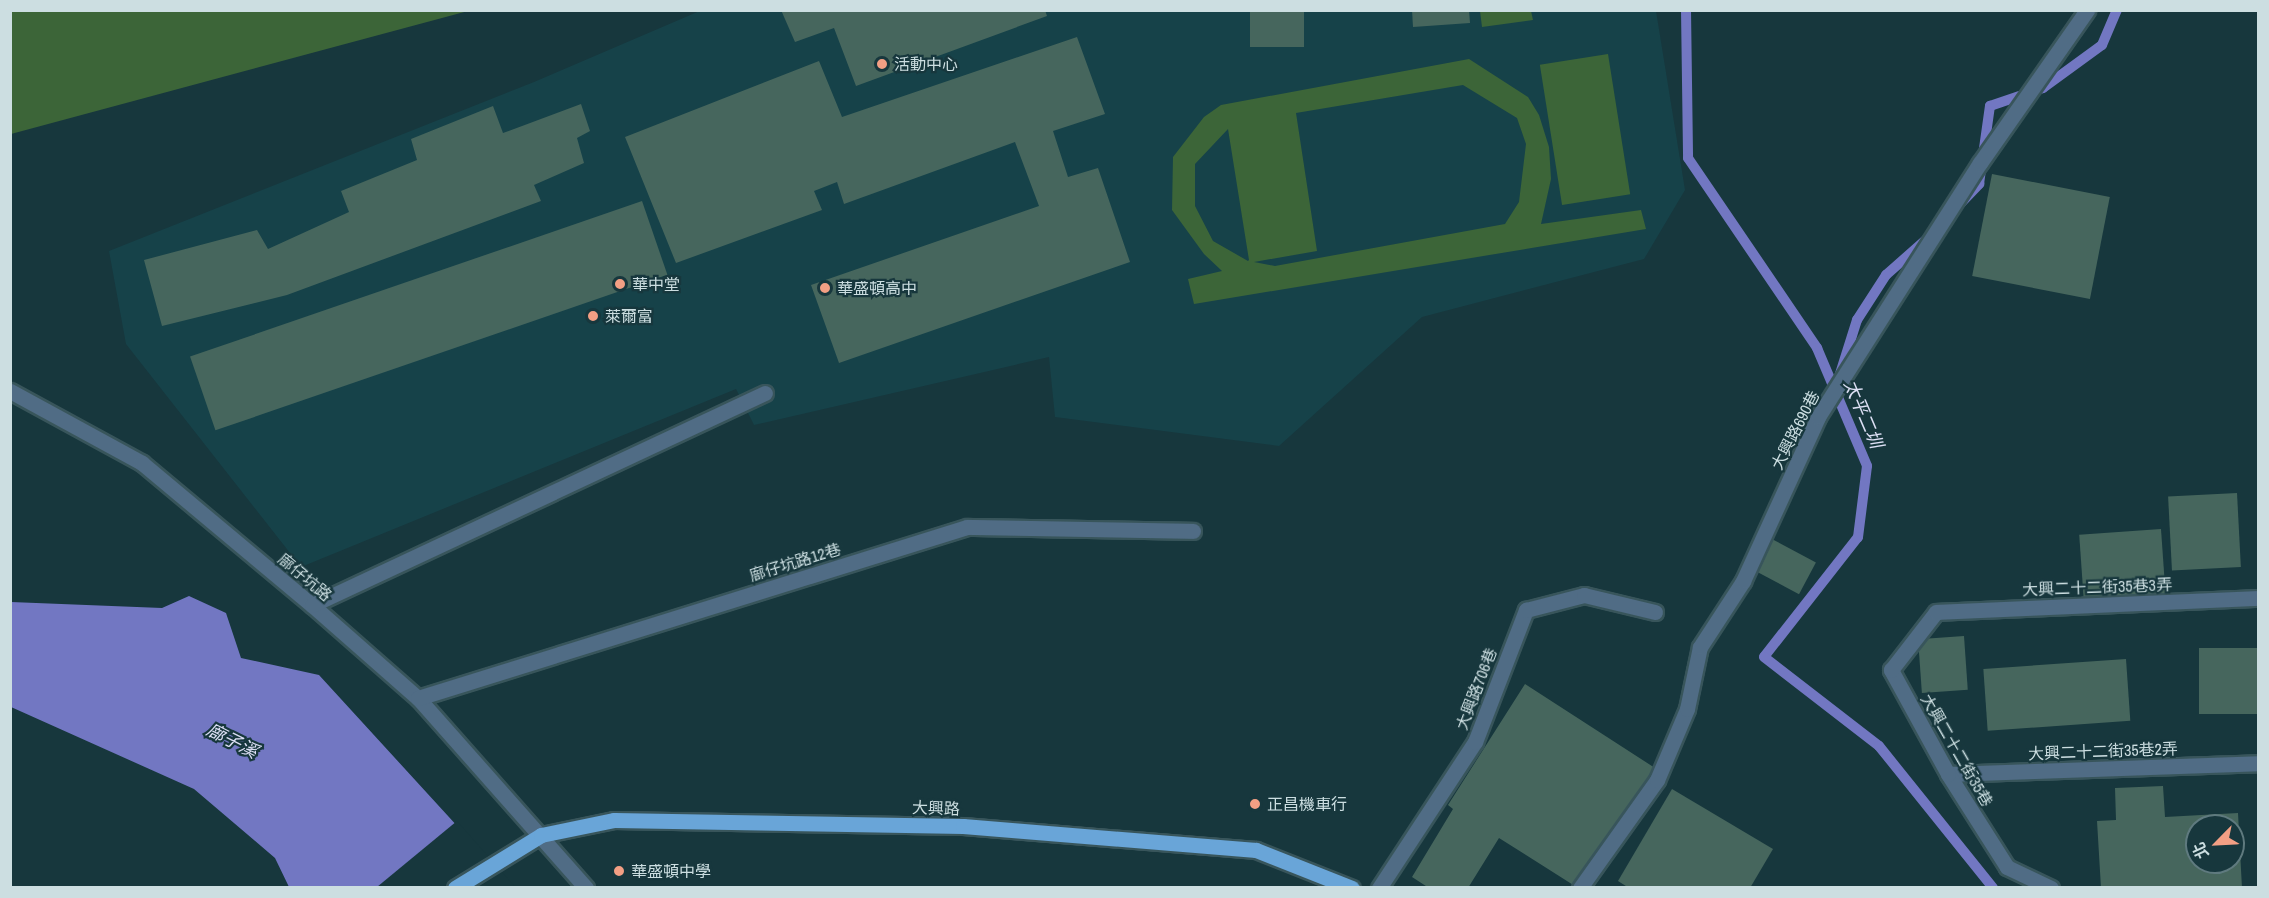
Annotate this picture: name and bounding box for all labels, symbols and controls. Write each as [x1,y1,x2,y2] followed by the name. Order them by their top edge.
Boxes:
[894,54,958,74] place label: 活動中心
[875,57,889,71] marker: 活動中心
[632,274,680,294] place label: 華中堂
[613,277,627,291] marker: 華中堂
[837,278,917,298] place label: 華盛頓高中
[818,281,832,295] marker: 華盛頓高中
[605,306,653,326] place label: 萊爾富
[586,309,600,323] marker: 萊爾富
[1839,377,1887,451] water label: 太平二圳
[1767,387,1823,473] street label: 大興路690巷
[747,539,843,585] street label: 廍仔坑路12巷
[274,549,336,605] street label: 廍仔坑路
[2022,575,2172,599] street label: 大興二十二街35巷3弄
[1452,645,1500,733] street label: 大興路706巷
[1917,690,1997,810] street label: 大興二十二街35巷
[203,719,261,763] water label: 廍子溪
[2028,739,2178,763] street label: 大興二十二街35巷2弄
[1267,794,1347,814] place label: 正昌機車行
[1248,797,1262,811] marker: 正昌機車行
[912,798,960,818] street label: 大興路
[2185,814,2245,874] north arrow
[2187,839,2214,862] text: 北
[631,861,711,881] place label: 華盛頓中學
[612,864,626,878] marker: 華盛頓中學

